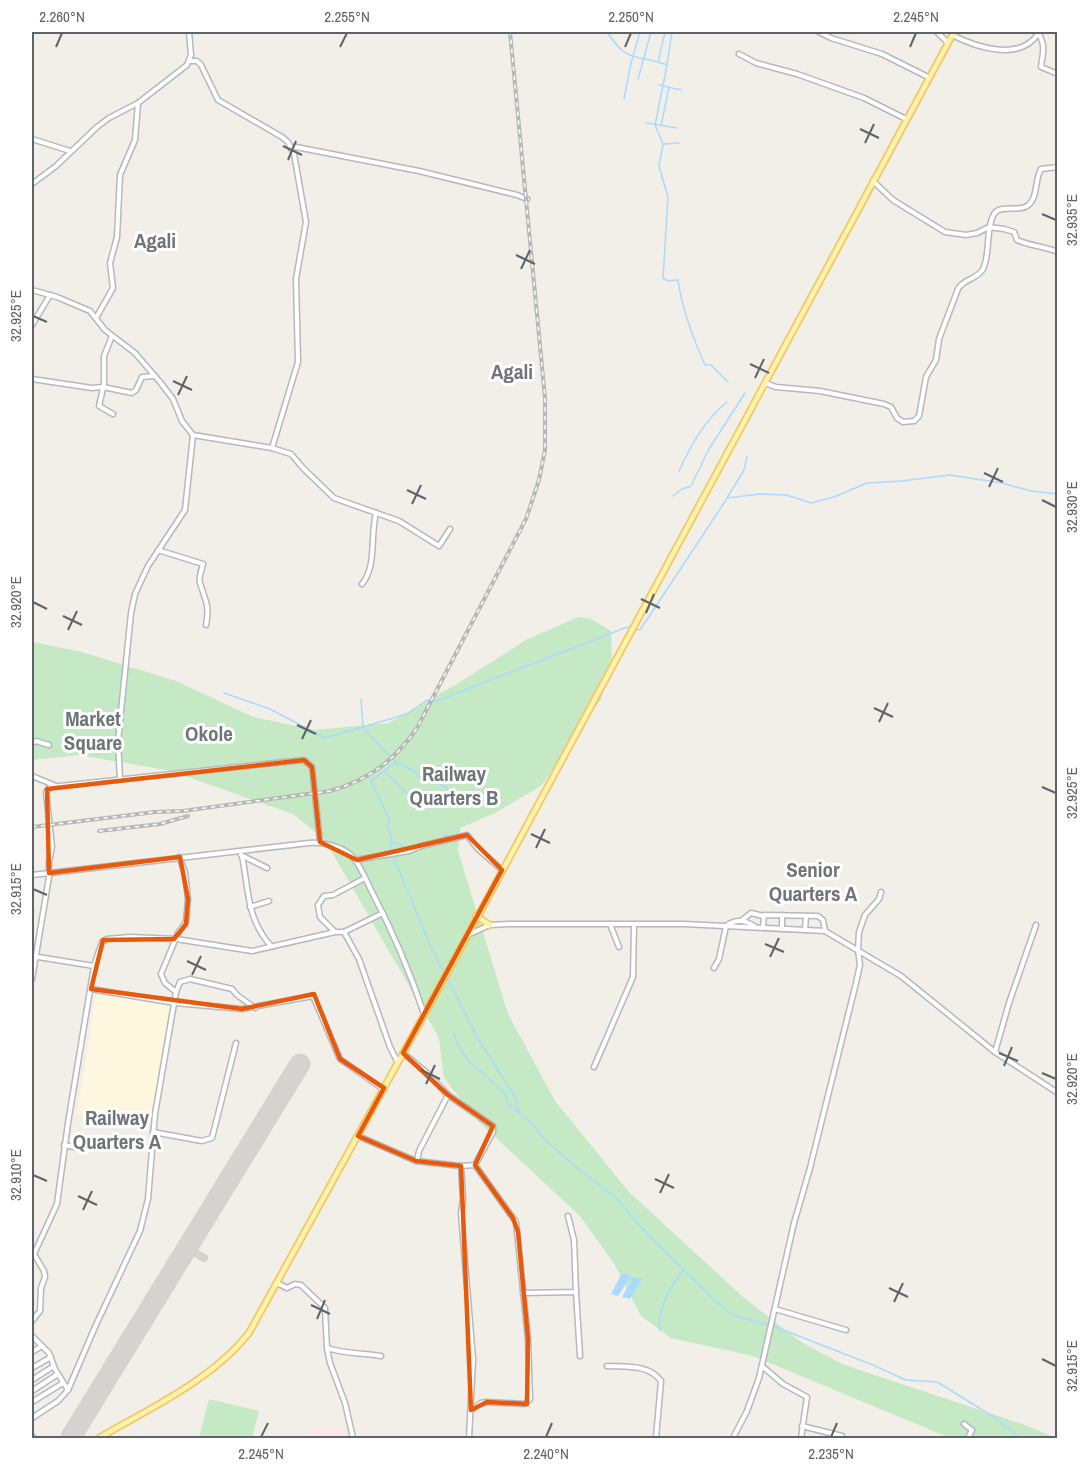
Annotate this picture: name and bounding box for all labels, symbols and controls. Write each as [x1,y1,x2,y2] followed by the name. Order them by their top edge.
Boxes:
[39,6,85,27] text: 2.260°N
[324,6,370,27] text: 2.255°N
[608,6,654,27] text: 2.250°N
[893,6,939,27] text: 2.245°N
[1061,194,1082,246] text: 32.935°E
[134,226,176,255] district label: Agali
[5,290,26,342] text: 32.925°E
[491,357,533,386] district label: Agali
[1061,481,1082,533] text: 32.930°E
[5,576,26,628] text: 32.920°E
[64,704,122,757] district label: Market Square
[185,719,233,748] district label: Okole
[410,759,499,812] district label: Railway Quarters B
[1061,767,1082,819] text: 32.925°E
[769,855,858,908] district label: Senior Quarters A
[5,863,26,915] text: 32.915°E
[1061,1053,1082,1105] text: 32.920°E
[73,1103,162,1156] district label: Railway Quarters A
[5,1149,26,1201] text: 32.910°E
[1061,1340,1082,1392] text: 32.915°E
[238,1443,284,1464] text: 2.245°N
[523,1443,569,1464] text: 2.240°N
[808,1443,854,1464] text: 2.235°N

